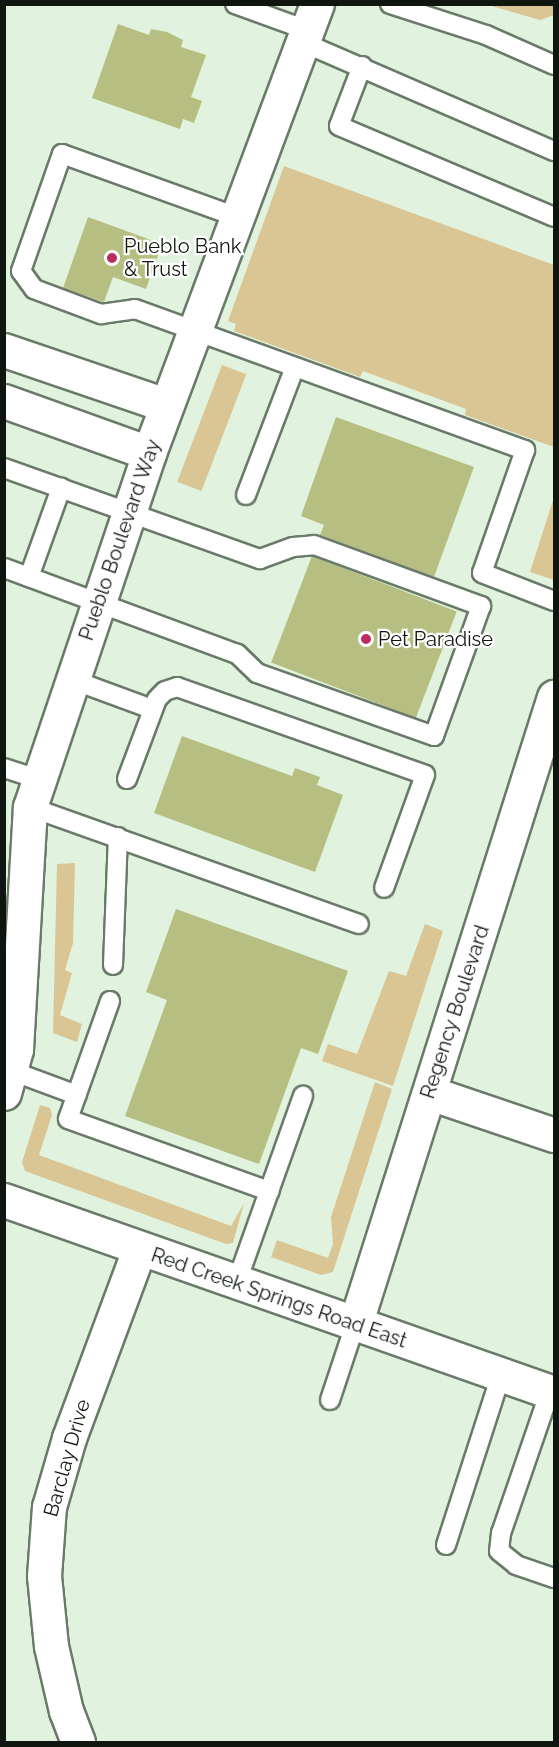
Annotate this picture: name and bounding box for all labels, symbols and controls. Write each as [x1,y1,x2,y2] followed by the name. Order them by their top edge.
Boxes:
[124,234,241,281] place label: Pueblo Bank & Trust
[105,251,119,265] marker: Pueblo Bank & Trust
[74,436,166,644] street label: Pueblo Boulevard Way
[378,627,493,651] place label: Pet Paradise
[359,632,373,646] marker: Pet Paradise
[416,922,494,1102] street label: Regency Boulevard
[148,1243,410,1353] street label: Red Creek Springs Road East
[39,1396,95,1520] street label: Barclay Drive

